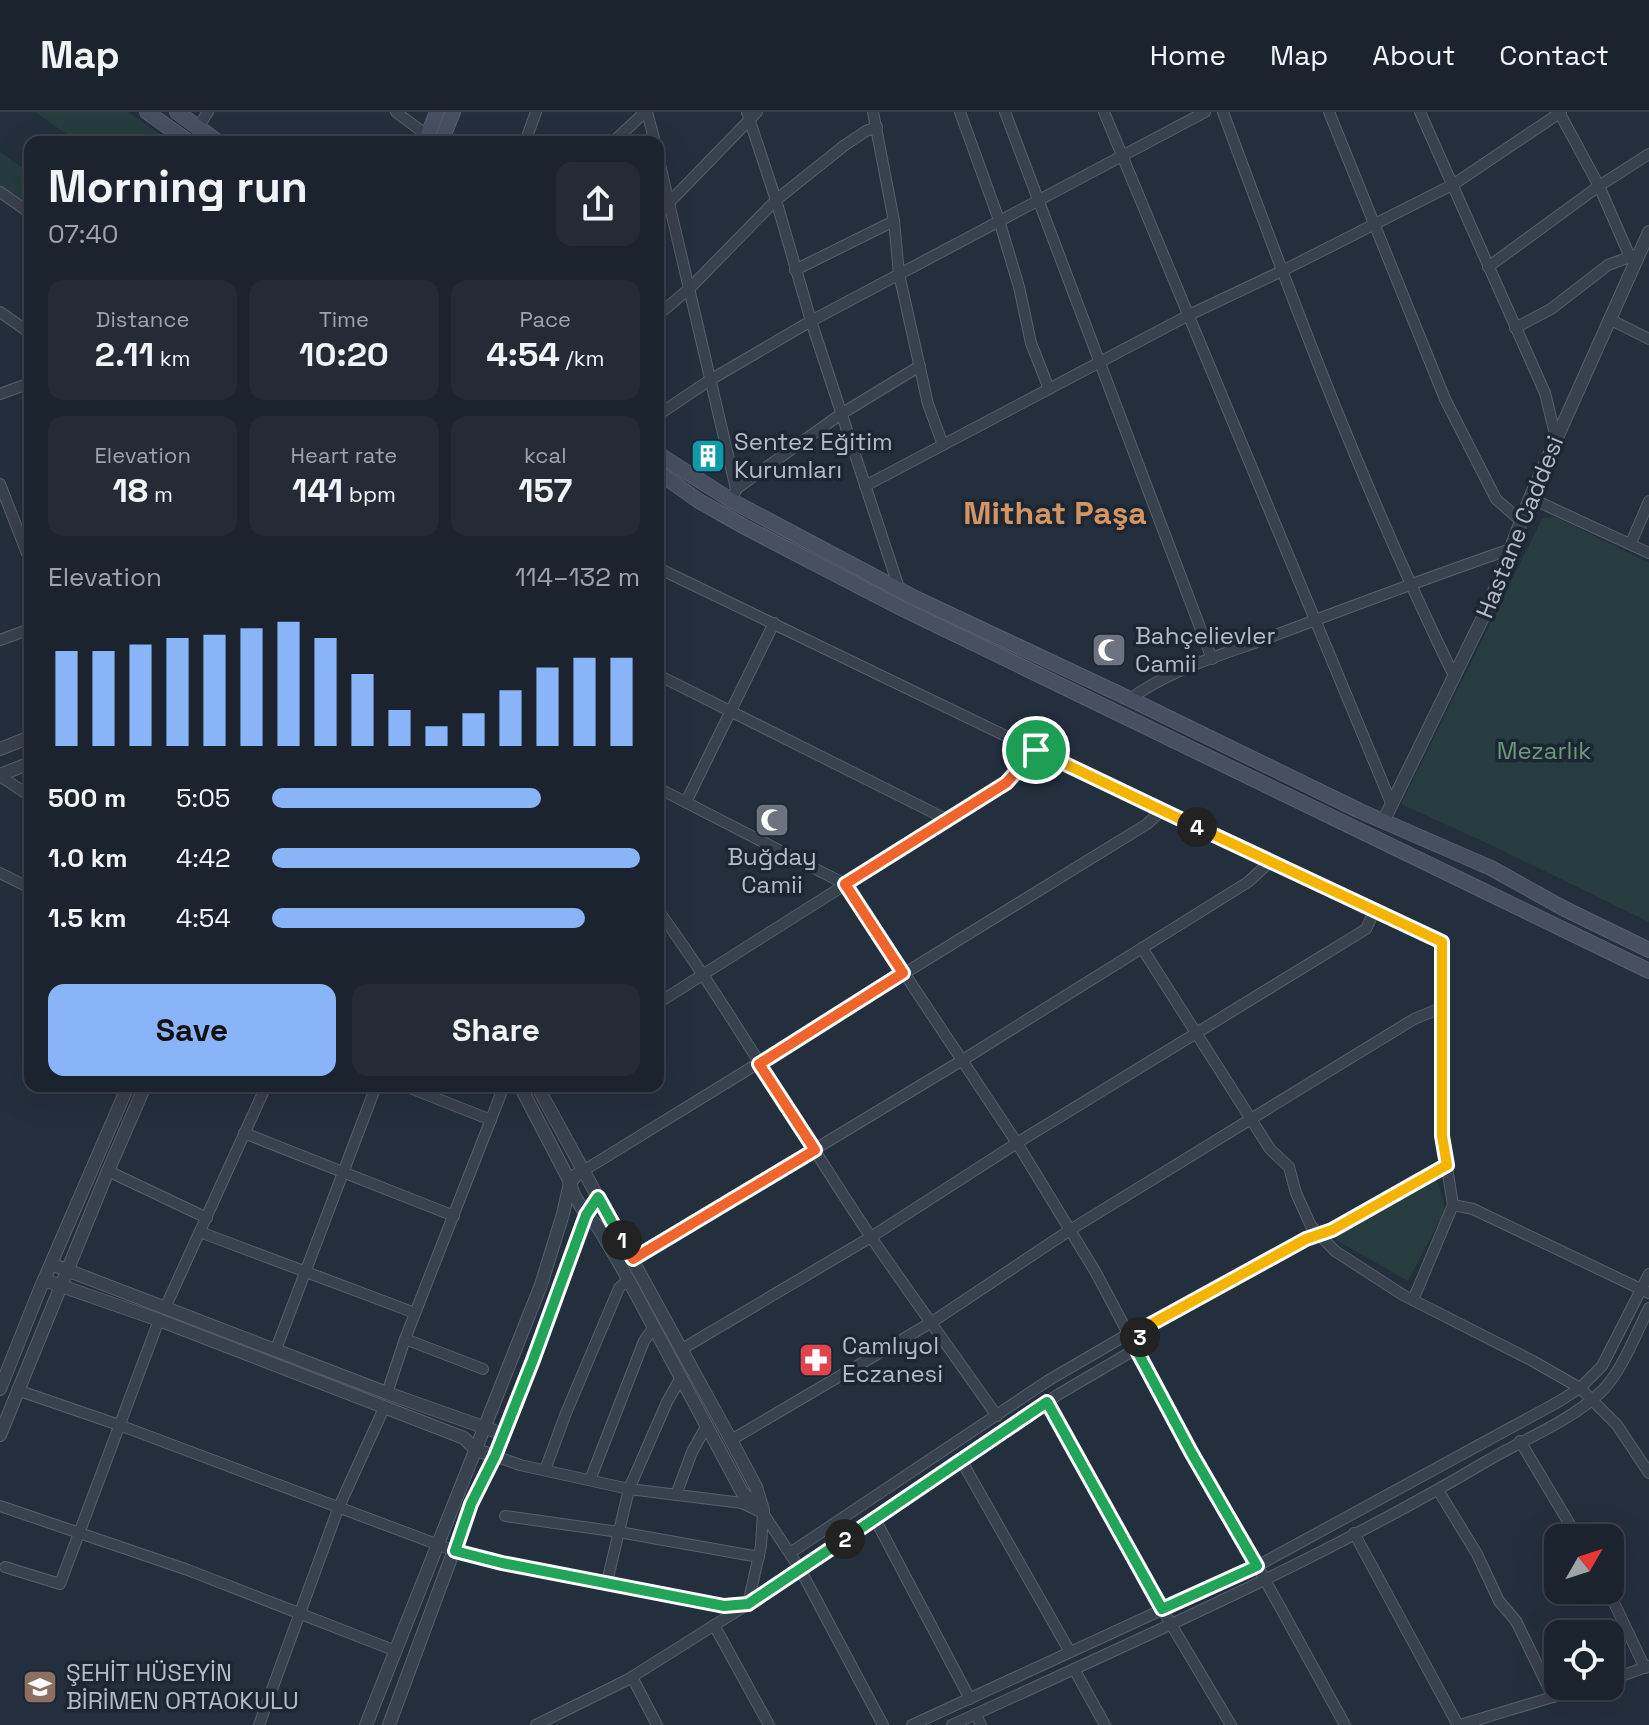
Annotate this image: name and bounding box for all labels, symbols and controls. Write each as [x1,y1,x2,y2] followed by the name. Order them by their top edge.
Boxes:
[40,31,120,79] text: Map
[1150,37,1226,73] text: Home
[1270,37,1328,73] text: Map
[1372,37,1455,73] text: About
[1499,37,1609,73] text: Contact
[48,159,308,215] text: Morning run
[556,162,640,246] button: share
[48,217,118,251] text: 07:40
[96,305,190,333] text: Distance
[319,305,369,333] text: Time
[520,305,571,333] text: Pace
[95,333,154,376] text: 2.11
[299,333,389,376] text: 10:20
[486,333,560,376] text: 4:54
[154,344,191,372] text: km
[560,344,604,372] text: /km
[734,426,893,485] place label: Sentez Eğitim Kurumları
[1469,431,1570,623] street label: Hastane Caddesi
[689,437,727,475] building icon: Sentez Eğitim Kurumları
[94,441,191,469] text: Elevation
[291,441,397,469] text: Heart rate
[524,441,567,469] text: kcal
[112,469,148,512] text: 18
[292,469,343,512] text: 141
[518,469,572,512] text: 157
[148,480,173,508] text: m
[343,480,396,508] text: bpm
[963,493,1147,533] district label: Mithat Paşa
[48,560,162,594] text: Elevation
[515,560,640,594] text: 114–132 m
[1135,620,1276,679] place label: Bahçelievler Camii
[1090,631,1128,669] mosque icon: Bahçelievler Camii
[1002,716,1070,784] pin
[1014,728,1058,772] icon: arrive
[1497,735,1591,766] park label: Mezarlık
[48,781,126,815] text: 500 m
[176,781,230,815] text: 5:05
[753,801,791,839] mosque icon: Buğday Camii
[1177,807,1217,847] pin: 4
[1190,813,1204,841] text: 4
[48,841,128,875] text: 1.0 km
[176,841,231,875] text: 4:42
[727,841,817,900] place label: Buğday Camii
[48,901,127,935] text: 1.5 km
[176,901,231,935] text: 4:54
[48,984,336,1076] button: Save
[352,984,640,1076] button: Share
[602,1220,642,1260] pin: 1
[617,1226,627,1254] text: 1
[1120,1317,1160,1357] pin: 3
[1133,1323,1147,1351] text: 3
[842,1330,943,1389] place label: Camlıyol Eczanesi
[797,1341,835,1379] pharmacy icon: Camlıyol Eczanesi
[825,1519,865,1559] pin: 2
[1544,1524,1624,1604] north arrow
[1544,1524,1624,1700] map controls
[838,1525,852,1553] text: 2
[1544,1620,1624,1700] button: locate
[66,1657,299,1716] place label: ŞEHİT HÜSEYİN BİRİMEN ORTAOKULU
[21,1668,59,1706] school or university icon: ŞEHİT HÜSEYİN BİRİMEN ORTAOKULU

